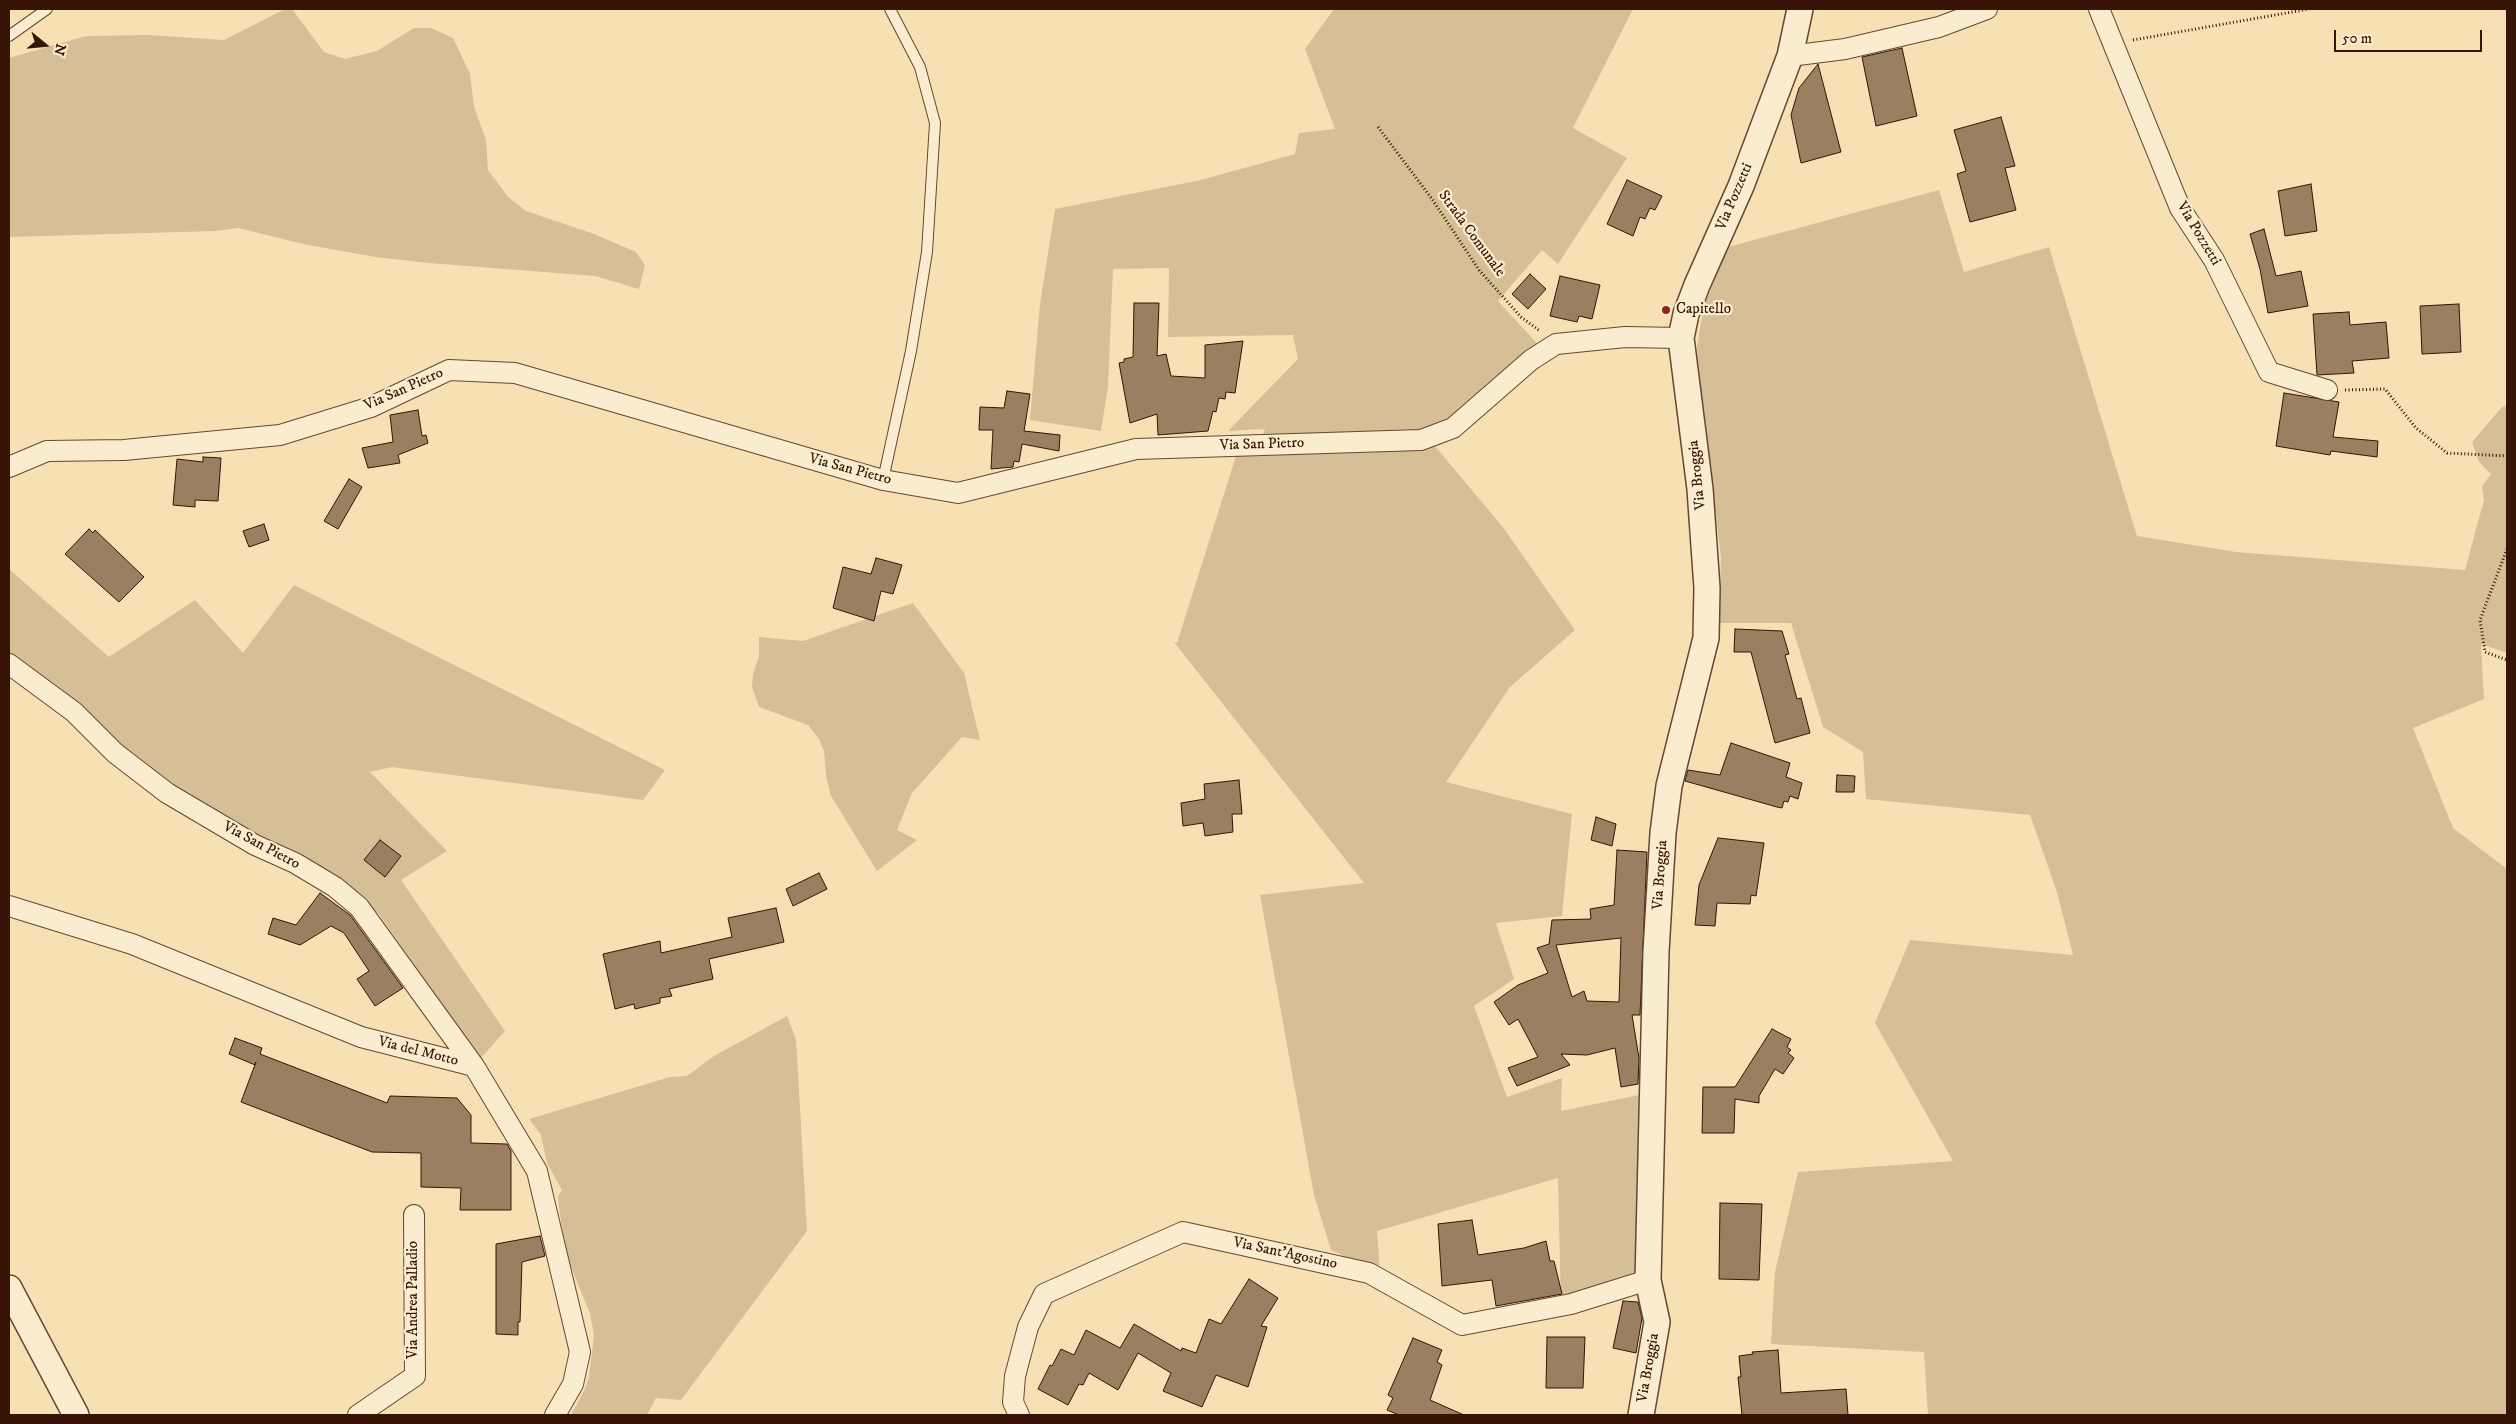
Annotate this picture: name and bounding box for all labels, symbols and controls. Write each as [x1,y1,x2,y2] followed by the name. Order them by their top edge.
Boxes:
[20,20,70,70] north arrow
[2336,20,2484,52] scale bar
[2342,29,2372,48] text: 50 m
[49,41,70,58] text: N
[1713,161,1757,233] street label: Via Pozzetti
[1434,187,1508,281] street label: Strada Comunale
[2172,199,2224,269] street label: Via Pozzetti
[1676,301,1731,319] place label: Capitello
[1660,304,1672,316] marker: Capitello
[362,365,446,415] street label: Via San Pietro
[1219,435,1305,455] street label: Via San Pietro
[1685,439,1711,511] street label: Via Broggia
[807,450,893,490] street label: Via San Pietro
[219,818,303,874] street label: Via San Pietro
[1650,839,1672,911] street label: Via Broggia
[376,1033,460,1071] street label: Via del Motto
[1231,1234,1339,1274] street label: Via Sant'Agostino
[405,1241,423,1359] street label: Via Andrea Palladio
[1634,1332,1664,1404] street label: Via Broggia

